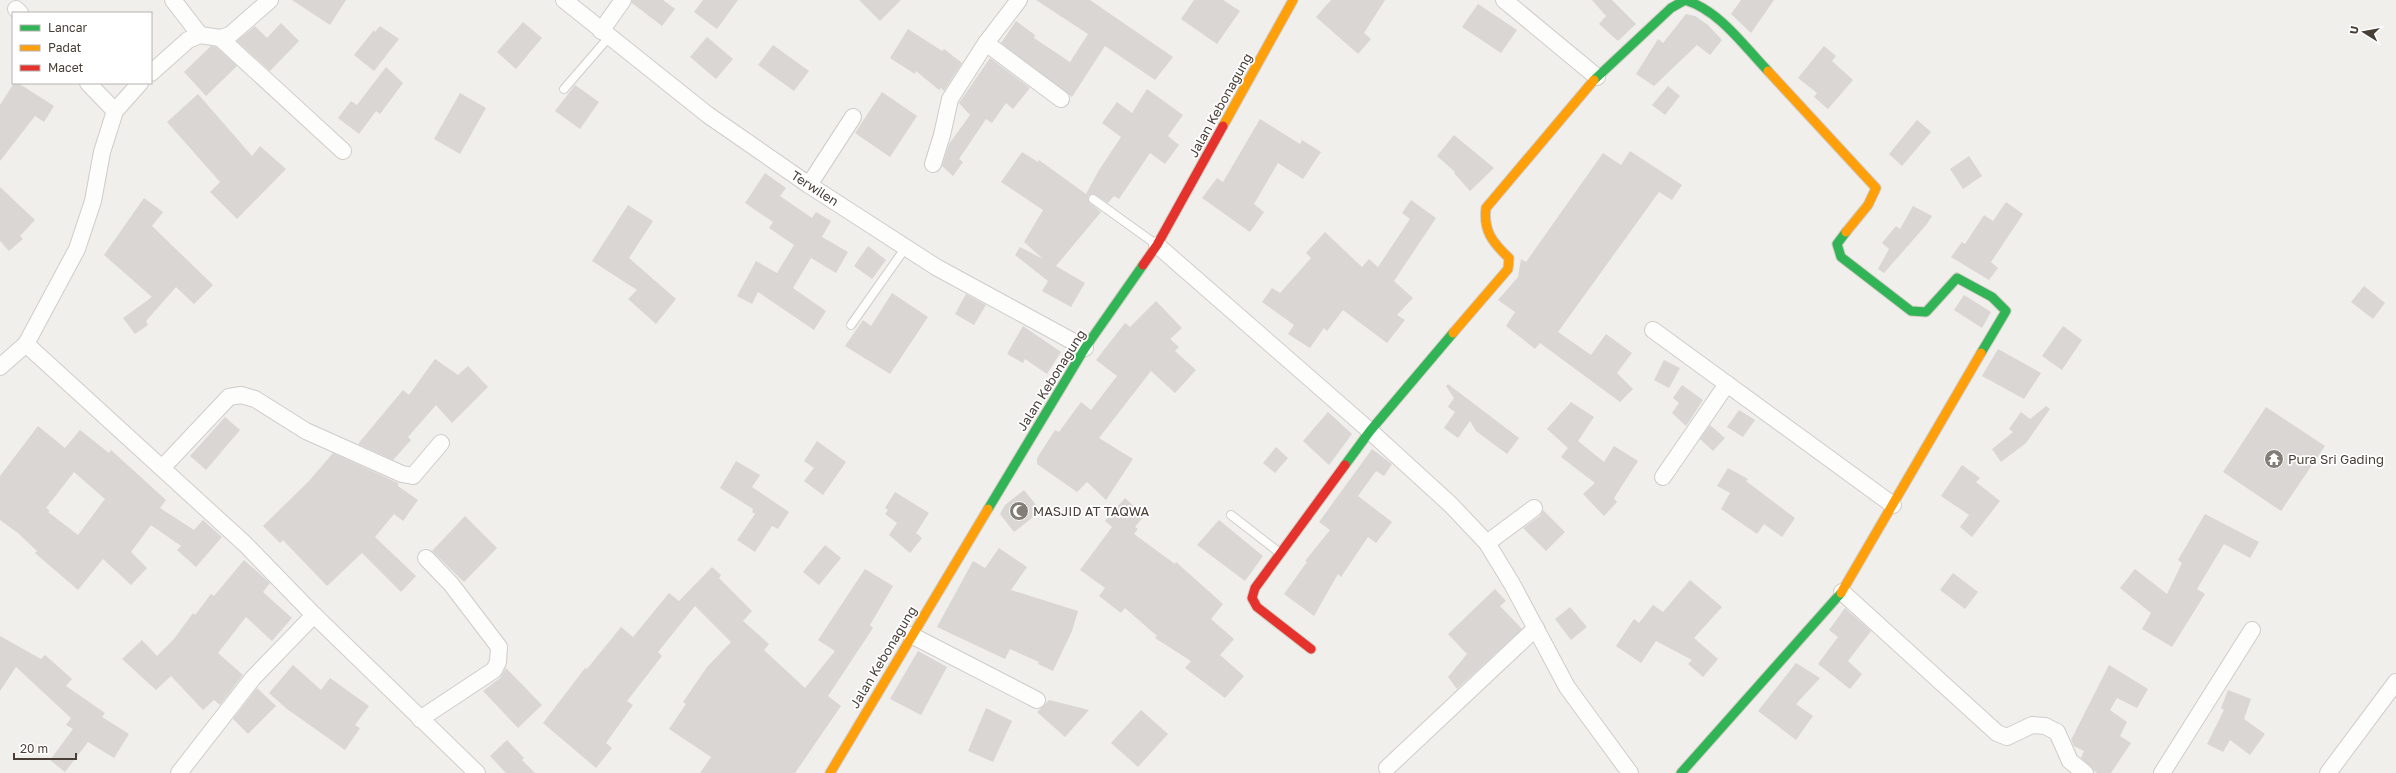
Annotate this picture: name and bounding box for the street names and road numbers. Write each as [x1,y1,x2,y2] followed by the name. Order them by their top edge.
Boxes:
[1185,50,1255,160] street label: Jalan Kebonagung
[788,167,842,209] street label: Terwilen
[1013,326,1089,434] street label: Jalan Kebonagung
[846,603,920,711] street label: Jalan Kebonagung

